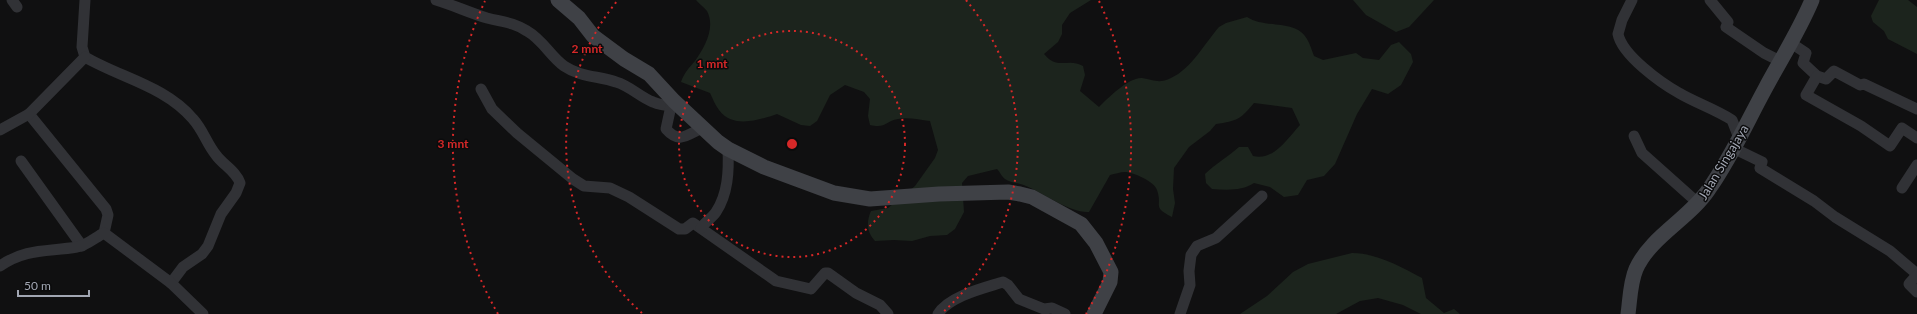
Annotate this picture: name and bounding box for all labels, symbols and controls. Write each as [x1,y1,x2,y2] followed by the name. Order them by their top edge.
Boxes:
[571,41,603,56] text: 2 mnt
[696,56,728,71] text: 1 mnt
[1694,122,1752,202] street label: Jalan Singajaya
[437,136,469,151] text: 3 mnt
[785,137,799,151] centre of rings
[18,272,89,298] scale bar
[24,278,51,293] text: 50 m

